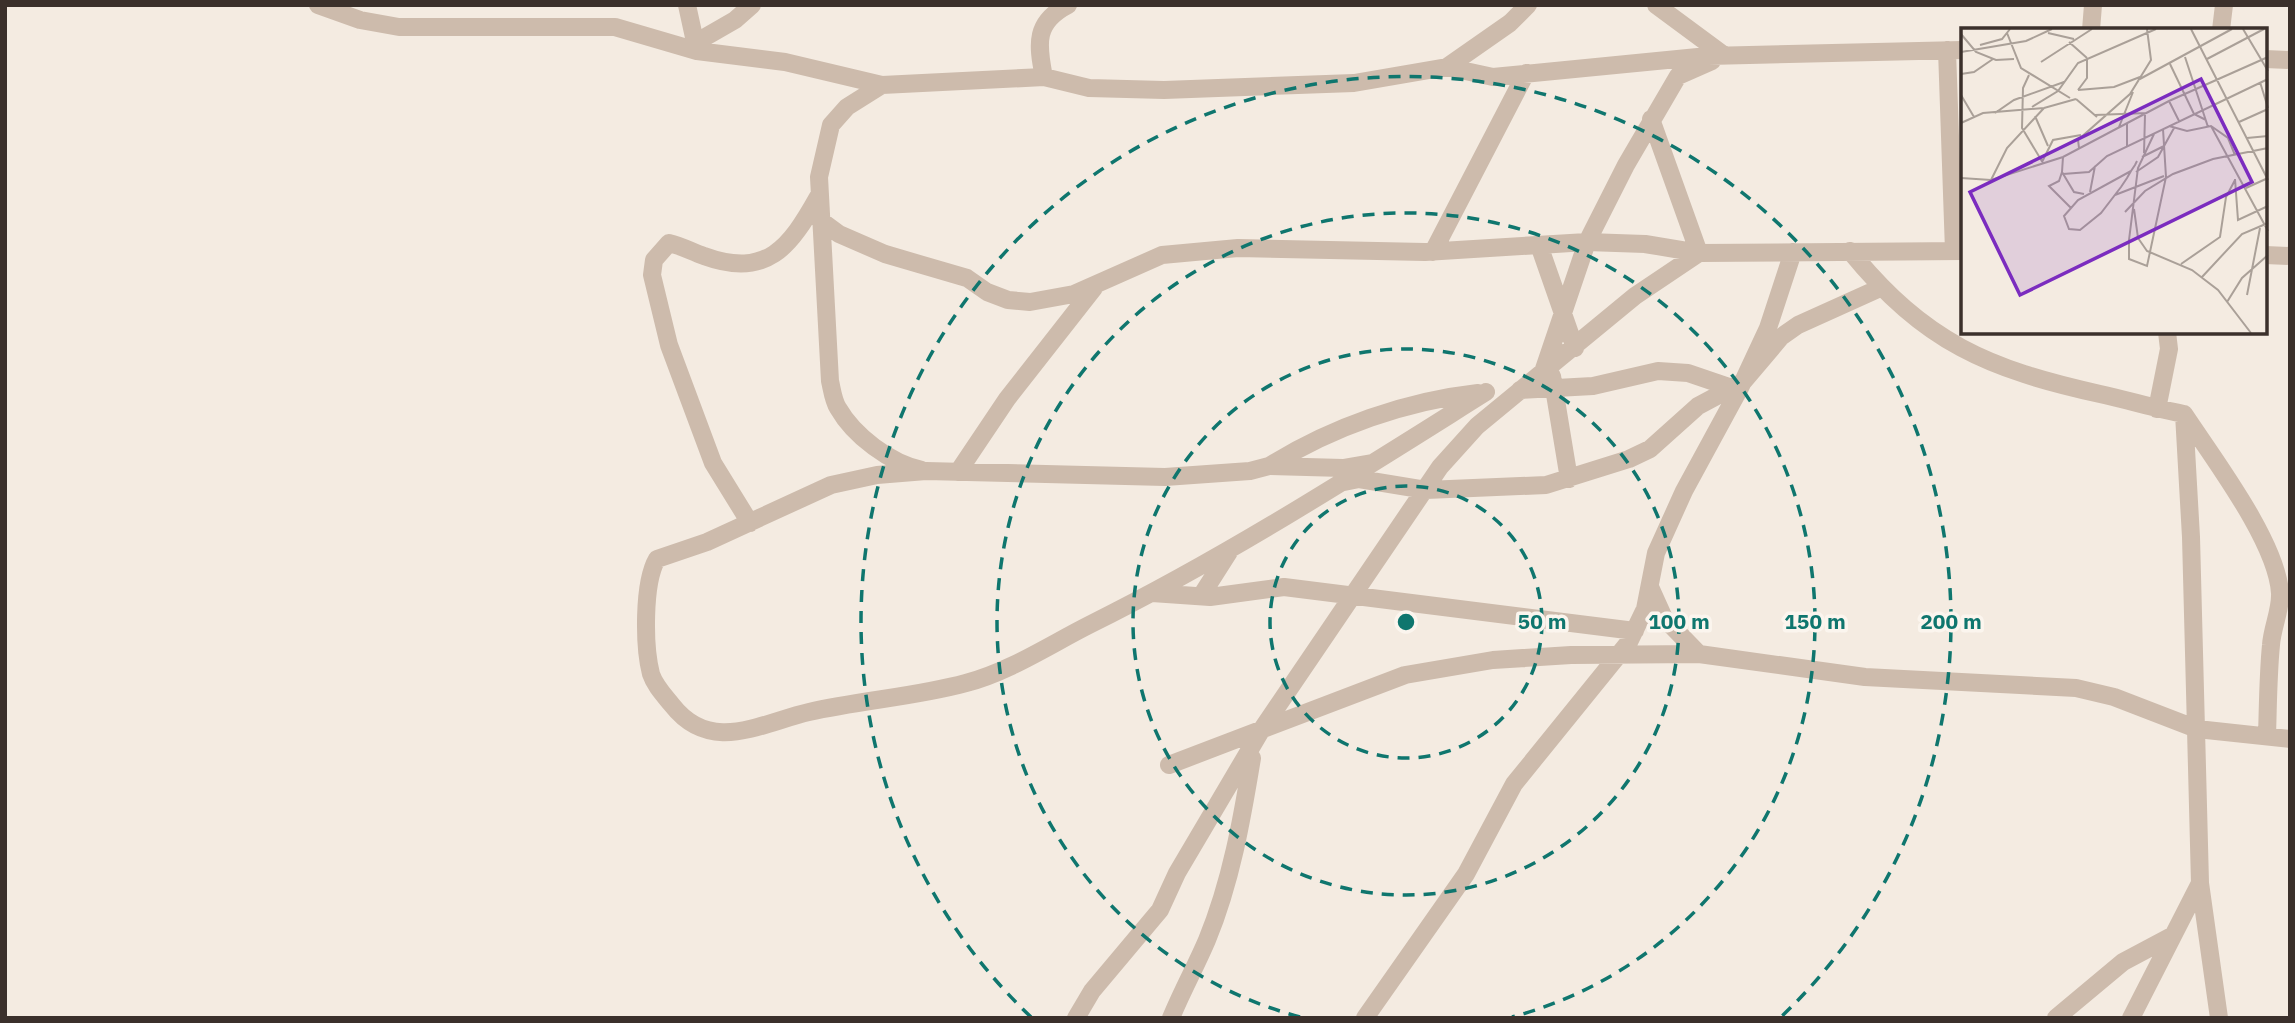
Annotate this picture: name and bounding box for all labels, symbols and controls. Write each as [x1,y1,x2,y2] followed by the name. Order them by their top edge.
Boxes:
[1961,28,2267,334] inset map
[1518,607,1566,635] text: 50 m
[1648,607,1710,635] text: 100 m
[1784,607,1846,635] text: 150 m
[1920,607,1982,635] text: 200 m
[1394,610,1418,634] centre of rings

